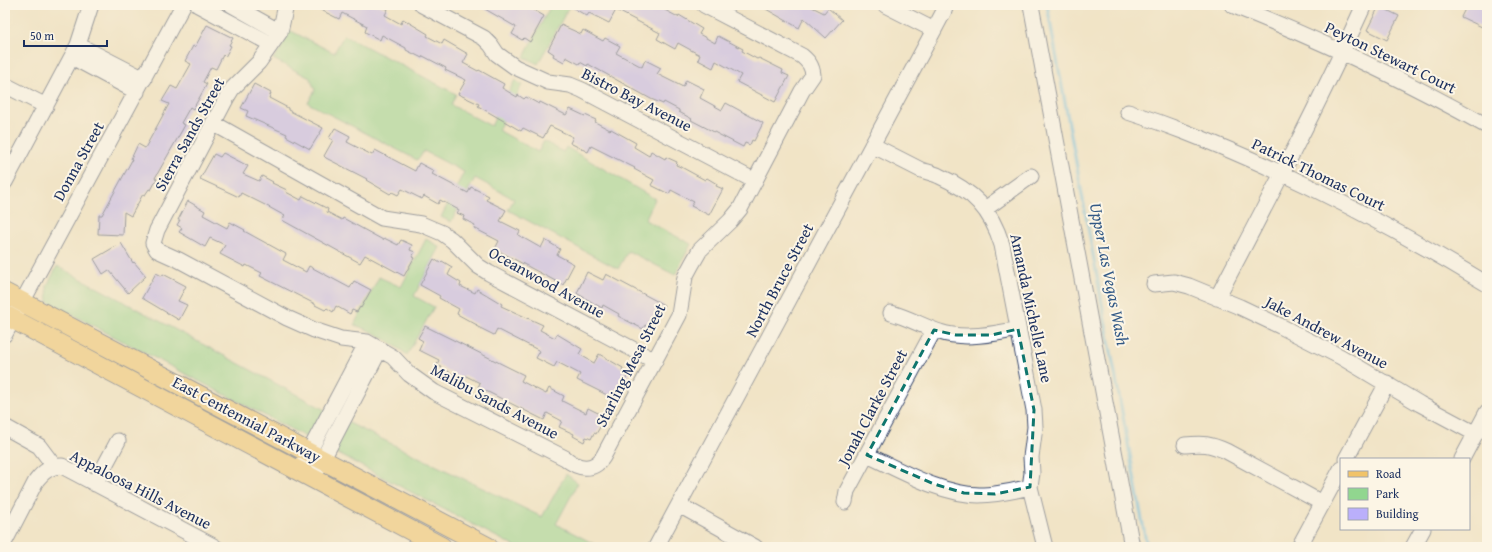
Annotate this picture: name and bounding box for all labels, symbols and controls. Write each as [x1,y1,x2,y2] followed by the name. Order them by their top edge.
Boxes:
[1321,15,1461,99] street label: Peyton Stewart Court
[24,22,107,48] scale bar
[30,27,54,44] text: 50 m
[578,61,696,137] street label: Bistro Bay Avenue
[148,72,230,195] street label: Sierra Sands Street
[46,117,110,205] street label: Donna Street
[1248,131,1390,217] street label: Patrick Thomas Court
[1084,200,1136,348] water label: Upper Las Vegas Wash
[739,218,819,341] street label: North Bruce Street
[1004,231,1060,385] street label: Amanda Michelle Lane
[485,240,609,324] street label: Oceanwood Avenue
[1259,288,1393,375] street label: Jake Andrew Avenue
[589,299,672,431] street label: Starling Mesa Street
[830,344,913,471] street label: Jonah Clarke Street
[427,357,563,445] street label: Malibu Sands Avenue
[168,370,326,468] street label: East Centennial Parkway
[66,443,216,535] street label: Appaloosa Hills Avenue
[1340,458,1470,530] legend
[1376,465,1402,482] text: Road
[1376,485,1400,502] text: Park
[1376,505,1419,522] text: Building

